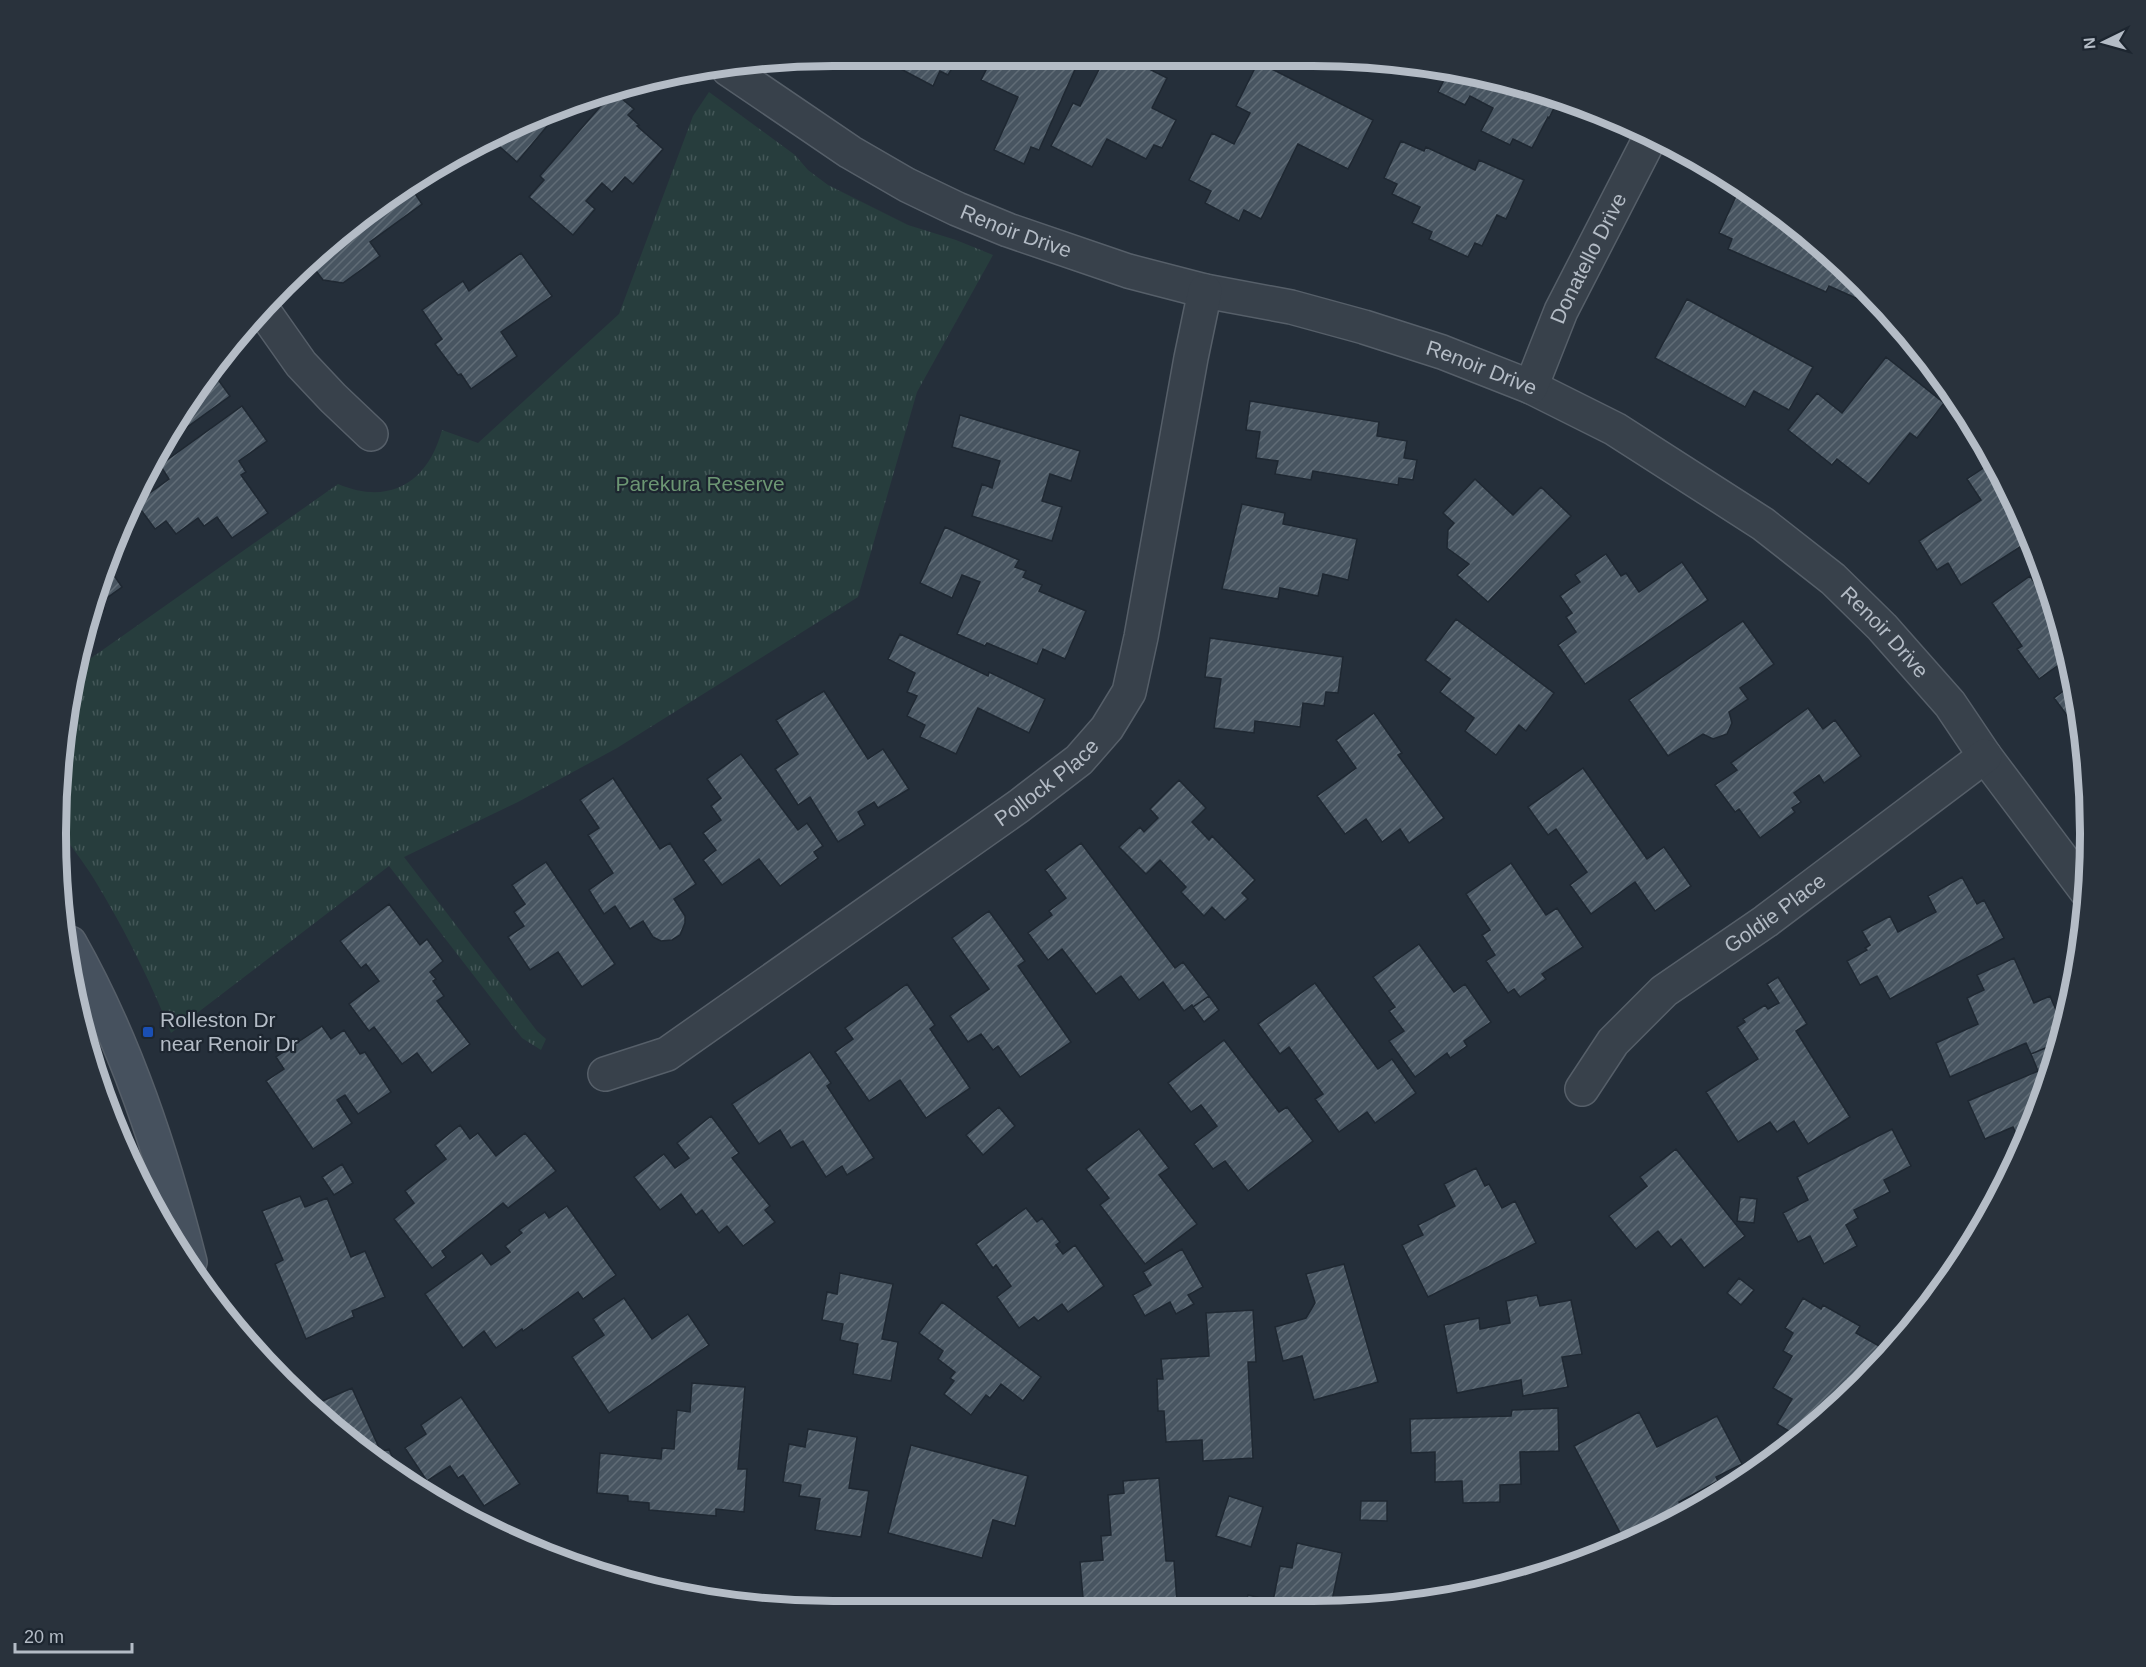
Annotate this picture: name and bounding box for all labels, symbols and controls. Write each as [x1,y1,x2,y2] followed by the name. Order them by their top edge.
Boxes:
[2074,12,2134,72] north arrow
[2081,37,2099,50] text: N
[1545,189,1631,327] street label: Donatello Drive
[957,200,1075,262] street label: Renoir Drive
[1424,336,1540,399] street label: Renoir Drive
[615,472,785,495] park label: Parekura Reserve
[1837,581,1933,682] street label: Renoir Drive
[990,734,1103,830] street label: Pollock Place
[1720,868,1830,957] street label: Goldie Place
[160,1008,298,1055] place label: Rolleston Dr near Renoir Dr
[141,1025,155,1039] marker: Rolleston Dr near Renoir Dr
[15,1616,132,1654] scale bar
[24,1627,64,1647] text: 20 m

